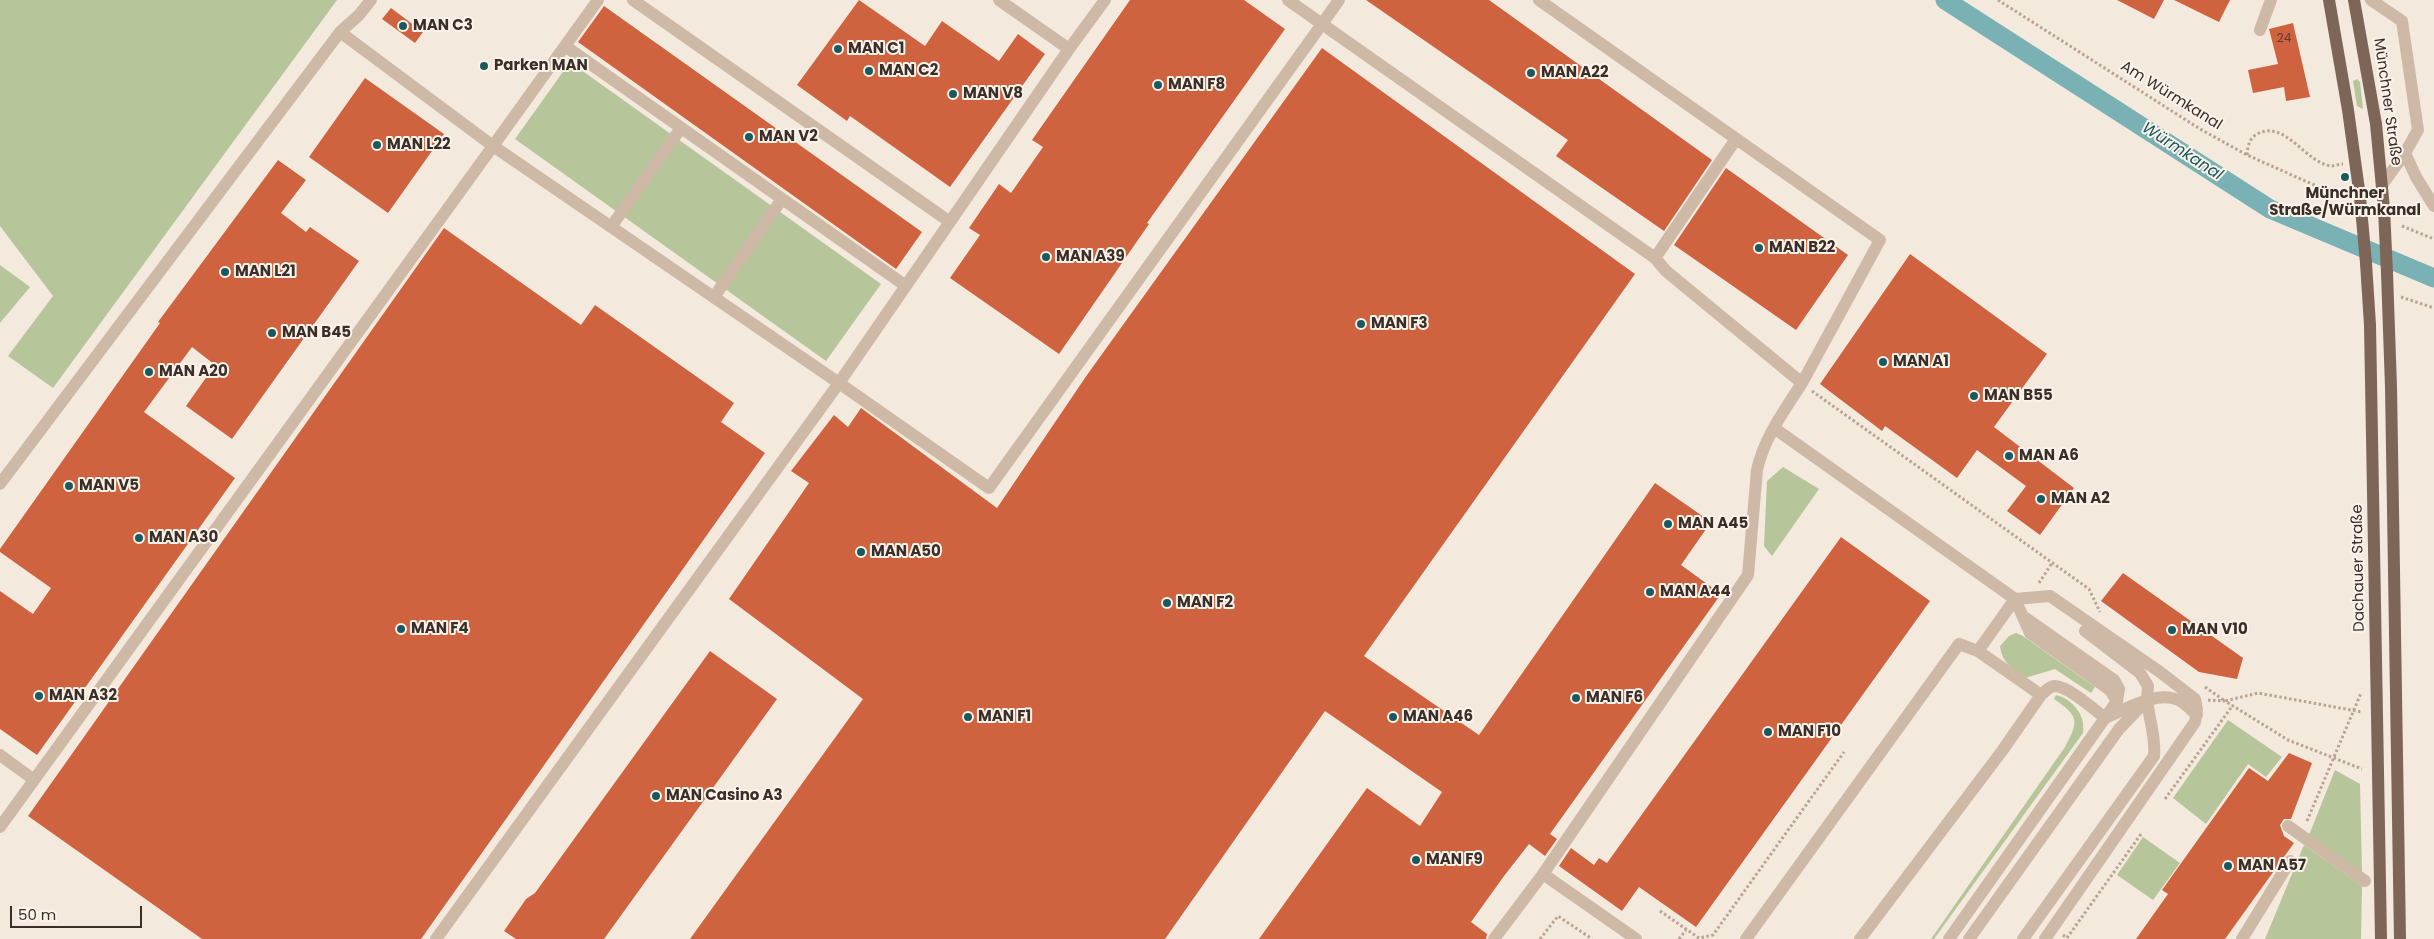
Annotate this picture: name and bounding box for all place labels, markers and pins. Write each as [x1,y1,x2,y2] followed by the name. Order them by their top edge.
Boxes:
[413,17,473,35] place label: MAN C3
[397,20,409,32] marker: MAN C3
[848,40,904,58] place label: MAN C1
[832,43,844,55] marker: MAN C1
[494,57,588,75] place label: Parken MAN
[478,60,490,72] marker: Parken MAN
[879,62,938,80] place label: MAN C2
[1541,64,1608,82] place label: MAN A22
[863,65,875,77] marker: MAN C2
[1525,67,1537,79] marker: MAN A22
[1168,76,1225,94] place label: MAN F8
[1152,79,1164,91] marker: MAN F8
[963,85,1023,103] place label: MAN V8
[947,88,959,100] marker: MAN V8
[759,128,818,146] place label: MAN V2
[743,131,755,143] marker: MAN V2
[387,136,451,154] place label: MAN L22
[371,139,383,151] marker: MAN L22
[2339,171,2351,183] marker: Münchner Straße/Würmkanal
[2269,185,2421,220] place label: Münchner Straße/Würmkanal
[1769,239,1835,257] place label: MAN B22
[1753,242,1765,254] marker: MAN B22
[1056,248,1125,266] place label: MAN A39
[1040,251,1052,263] marker: MAN A39
[235,263,296,281] place label: MAN L21
[219,266,231,278] marker: MAN L21
[1371,315,1428,333] place label: MAN F3
[1355,318,1367,330] marker: MAN F3
[282,324,351,342] place label: MAN B45
[266,327,278,339] marker: MAN B45
[1893,353,1949,371] place label: MAN A1
[1877,356,1889,368] marker: MAN A1
[159,363,228,381] place label: MAN A20
[143,366,155,378] marker: MAN A20
[1984,387,2053,405] place label: MAN B55
[1968,390,1980,402] marker: MAN B55
[2019,447,2079,465] place label: MAN A6
[2003,450,2015,462] marker: MAN A6
[79,477,139,495] place label: MAN V5
[63,480,75,492] marker: MAN V5
[2051,490,2110,508] place label: MAN A2
[2035,493,2047,505] marker: MAN A2
[1678,515,1748,533] place label: MAN A45
[1662,518,1674,530] marker: MAN A45
[149,529,218,547] place label: MAN A30
[133,532,145,544] marker: MAN A30
[871,543,941,561] place label: MAN A50
[855,546,867,558] marker: MAN A50
[1660,583,1731,601] place label: MAN A44
[1644,586,1656,598] marker: MAN A44
[1177,594,1233,612] place label: MAN F2
[1161,597,1173,609] marker: MAN F2
[411,620,469,638] place label: MAN F4
[2182,621,2248,639] place label: MAN V10
[395,623,407,635] marker: MAN F4
[2166,624,2178,636] marker: MAN V10
[49,687,117,705] place label: MAN A32
[1586,689,1643,707] place label: MAN F6
[33,690,45,702] marker: MAN A32
[1570,692,1582,704] marker: MAN F6
[978,708,1031,726] place label: MAN F1
[1403,708,1473,726] place label: MAN A46
[962,711,974,723] marker: MAN F1
[1387,711,1399,723] marker: MAN A46
[1778,723,1841,741] place label: MAN F10
[1762,726,1774,738] marker: MAN F10
[666,787,783,805] place label: MAN Casino A3
[650,790,662,802] marker: MAN Casino A3
[1426,851,1483,869] place label: MAN F9
[1410,854,1422,866] marker: MAN F9
[2238,857,2306,875] place label: MAN A57
[2222,860,2234,872] marker: MAN A57

